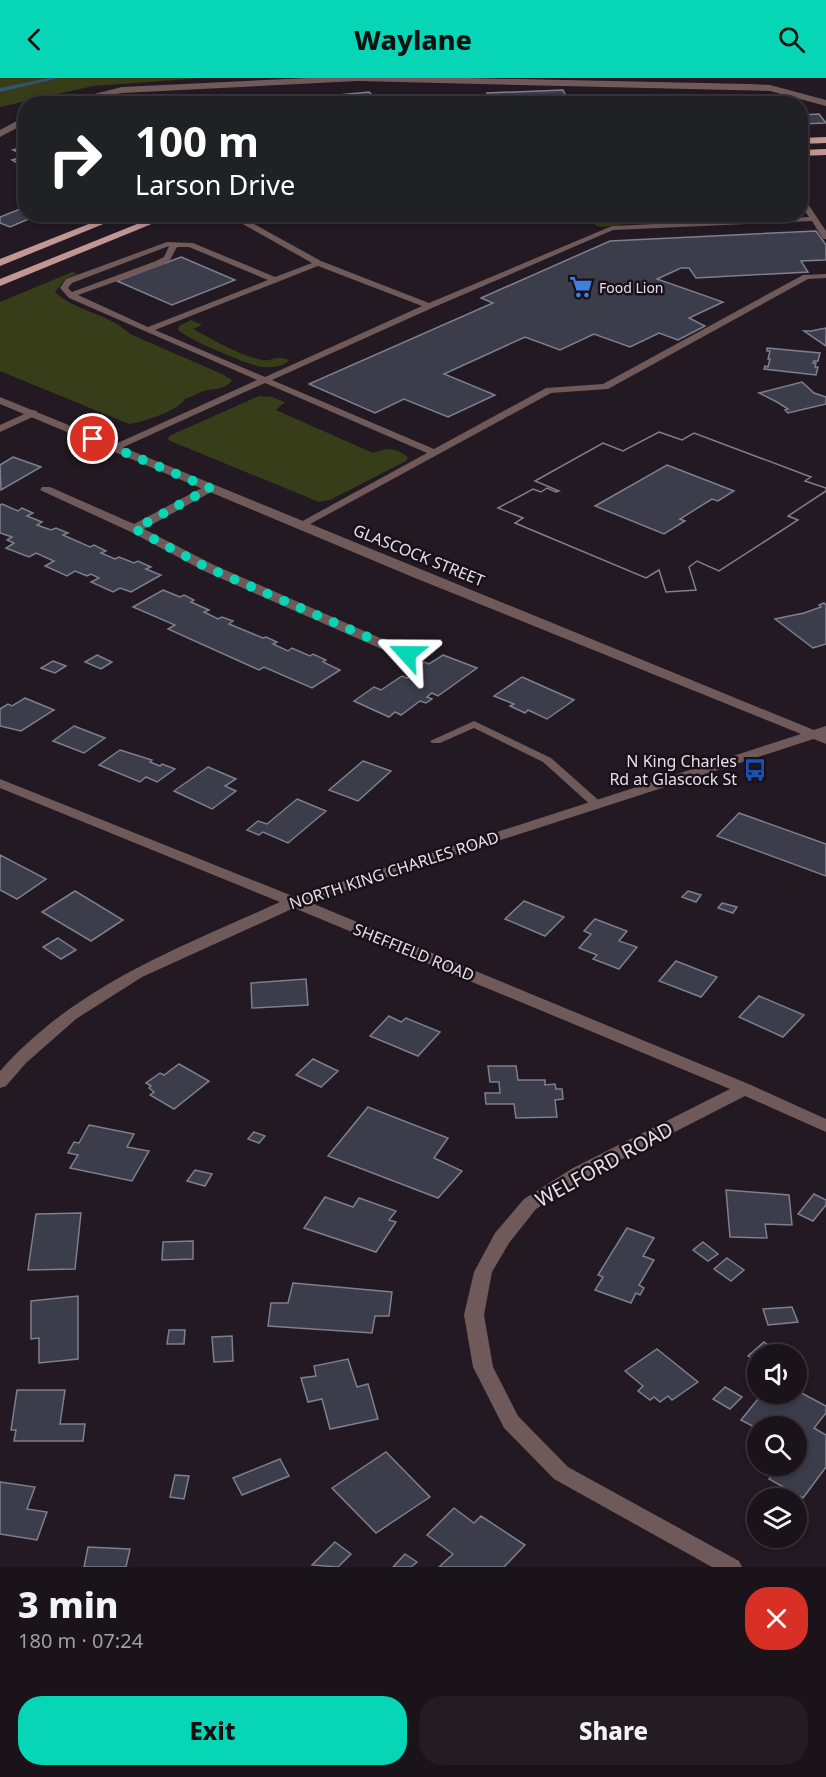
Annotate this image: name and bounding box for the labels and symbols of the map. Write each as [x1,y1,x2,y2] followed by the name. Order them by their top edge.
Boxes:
[568,274,594,300] supermarket icon: Food Lion
[599,278,664,297] place label: Food Lion
[67,413,118,464] pin
[350,519,488,591] street label: GLASCOCK STREET
[375,622,439,686] position arrow
[609,750,737,790] place label: N King Charles Rd at Glascock St
[742,757,768,783] bus stop icon: N King Charles Rd at Glascock St
[286,826,502,914] street label: NORTH KING CHARLES ROAD
[350,918,478,986] street label: SHEFFIELD ROAD
[530,1115,678,1213] street label: WELFORD ROAD

